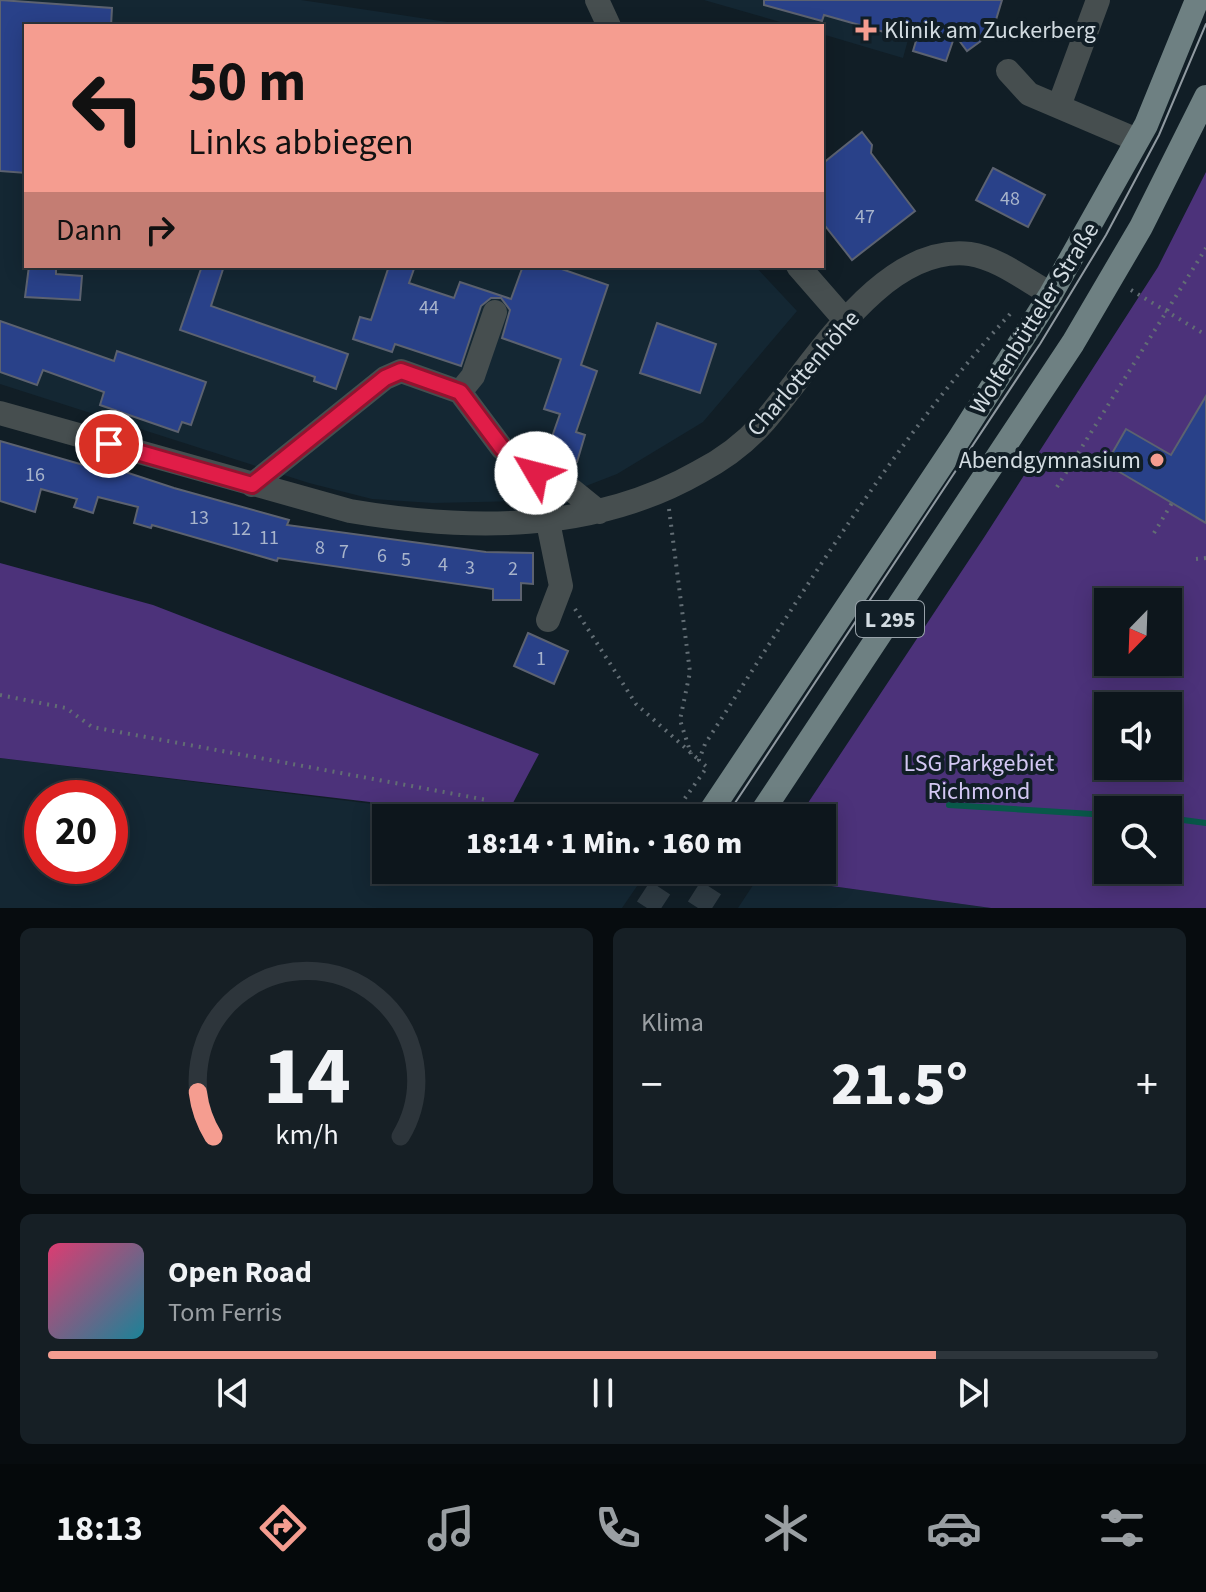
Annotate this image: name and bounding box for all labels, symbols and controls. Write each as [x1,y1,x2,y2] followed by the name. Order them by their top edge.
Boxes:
[884,13,1096,48] place label: Klinik am Zuckerberg
[855,19,877,41] marker: Klinik am Zuckerberg
[188,43,306,122] text: 50 m
[56,56,160,160] icon: left
[188,117,414,168] text: Links abbiegen
[1000,185,1020,213] house number: 48
[855,203,875,231] house number: 47
[138,208,182,252] icon: right
[56,209,122,252] text: Dann
[961,215,1108,421] street label: Wolfenbütteler Straße
[419,294,439,322] house number: 44
[739,302,868,444] street label: Charlottenhöhe
[75,410,143,478] pin
[87,422,131,466] icon: arrive
[494,431,578,515] position arrow
[959,443,1141,478] place label: Abendgymnasium
[1148,451,1166,469] marker: Abendgymnasium
[25,461,45,489] house number: 16
[189,504,209,532] house number: 13
[231,515,251,543] house number: 12
[259,524,279,552] house number: 11
[315,534,325,562] house number: 8
[339,538,349,566] house number: 7
[377,542,387,570] house number: 6
[401,546,411,574] house number: 5
[438,551,448,579] house number: 4
[465,554,475,582] house number: 3
[508,555,518,583] house number: 2
[1094,588,1182,676] north arrow
[1094,588,1182,884] map controls
[856,601,924,637] road number: L 295
[536,645,546,673] house number: 1
[1094,692,1182,780] button: sound
[904,746,1054,809] park label: LSG Parkgebiet Richmond
[24,780,128,884] speed limit sign: 20
[1094,796,1182,884] button: search
[466,822,742,865] text: 18:14 · 1 Min. · 160 m
[641,1004,704,1041] text: Klima
[263,1018,350,1136] text: 14
[831,1043,968,1128] text: 21.5°
[641,1054,663,1117] text: −
[1136,1054,1158,1117] text: +
[275,1115,338,1155] text: km/h
[168,1251,312,1294] text: Open Road
[168,1294,282,1331] text: Tom Ferris
[211,1371,255,1415] icon: previous
[581,1371,625,1415] icon: pause
[951,1371,995,1415] icon: next
[255,1500,311,1556] icon: directions
[423,1500,479,1556] icon: music
[590,1500,646,1556] icon: phone
[758,1500,814,1556] icon: climate
[926,1500,982,1556] icon: car
[1094,1500,1150,1556] icon: filters
[56,1503,143,1554] text: 18:13

